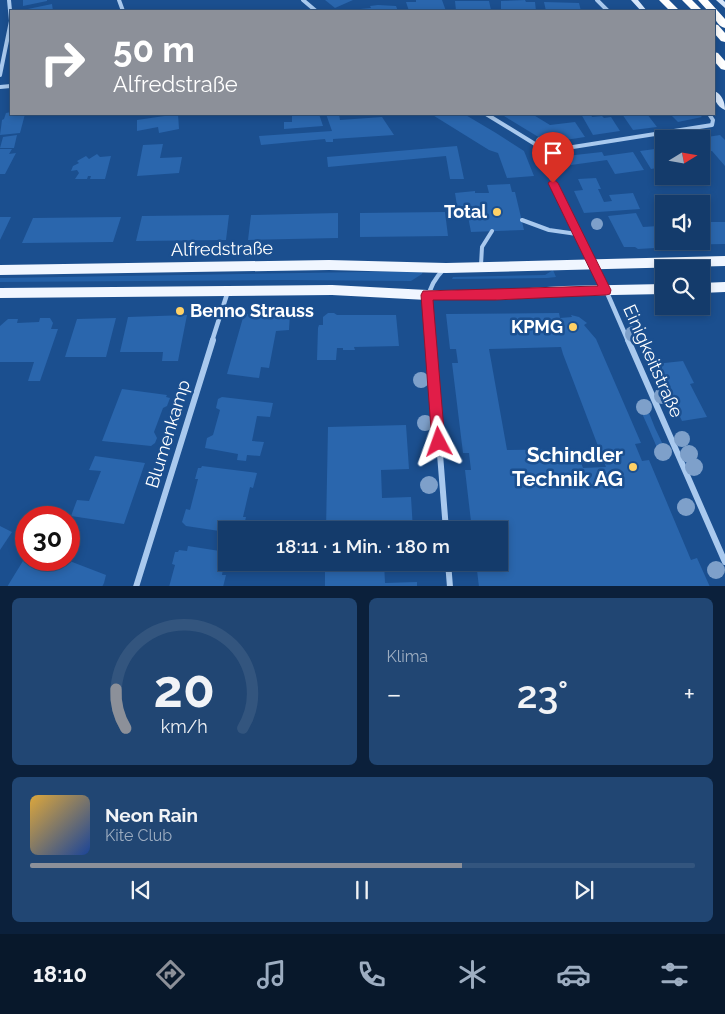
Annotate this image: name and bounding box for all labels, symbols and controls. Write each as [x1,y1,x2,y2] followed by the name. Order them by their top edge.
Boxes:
[113,29,195,70] text: 50 m
[30,30,95,95] icon: right
[113,71,238,97] text: Alfredstraße
[655,130,710,185] north arrow
[655,130,710,315] map controls
[532,132,574,183] pin
[539,139,567,167] icon: arrive
[655,195,710,250] button: sound
[444,201,487,222] place label: Total
[491,206,503,218] marker: Total
[171,237,274,260] street label: Alfredstraße
[655,260,710,315] button: search
[190,300,314,321] place label: Benno Strauss
[619,301,688,421] street label: Einigkeitstraße
[174,305,186,317] marker: Benno Strauss
[511,316,563,337] place label: KPMG
[567,321,579,333] marker: KPMG
[141,377,194,491] street label: Blumenkamp
[412,415,464,467] position arrow
[512,442,623,491] place label: Schindler Technik AG
[627,461,639,473] marker: Schindler Technik AG
[15,506,80,571] speed limit sign: 30
[276,535,450,557] text: 18:11 · 1 Min. · 180 m
[387,647,428,666] text: Klima
[154,658,215,719] text: 20
[517,672,568,717] text: 23°
[387,678,402,711] text: −
[683,678,695,711] text: +
[161,716,208,737] text: km/h
[105,804,198,826] text: Neon Rain
[105,826,172,845] text: Kite Club
[127,876,155,904] icon: previous
[348,876,376,904] icon: pause
[570,876,598,904] icon: next
[153,957,188,992] icon: directions
[254,957,289,992] icon: music
[354,957,389,992] icon: phone
[455,957,490,992] icon: climate
[556,957,591,992] icon: car
[657,957,692,992] icon: filters
[33,961,87,987] text: 18:10

